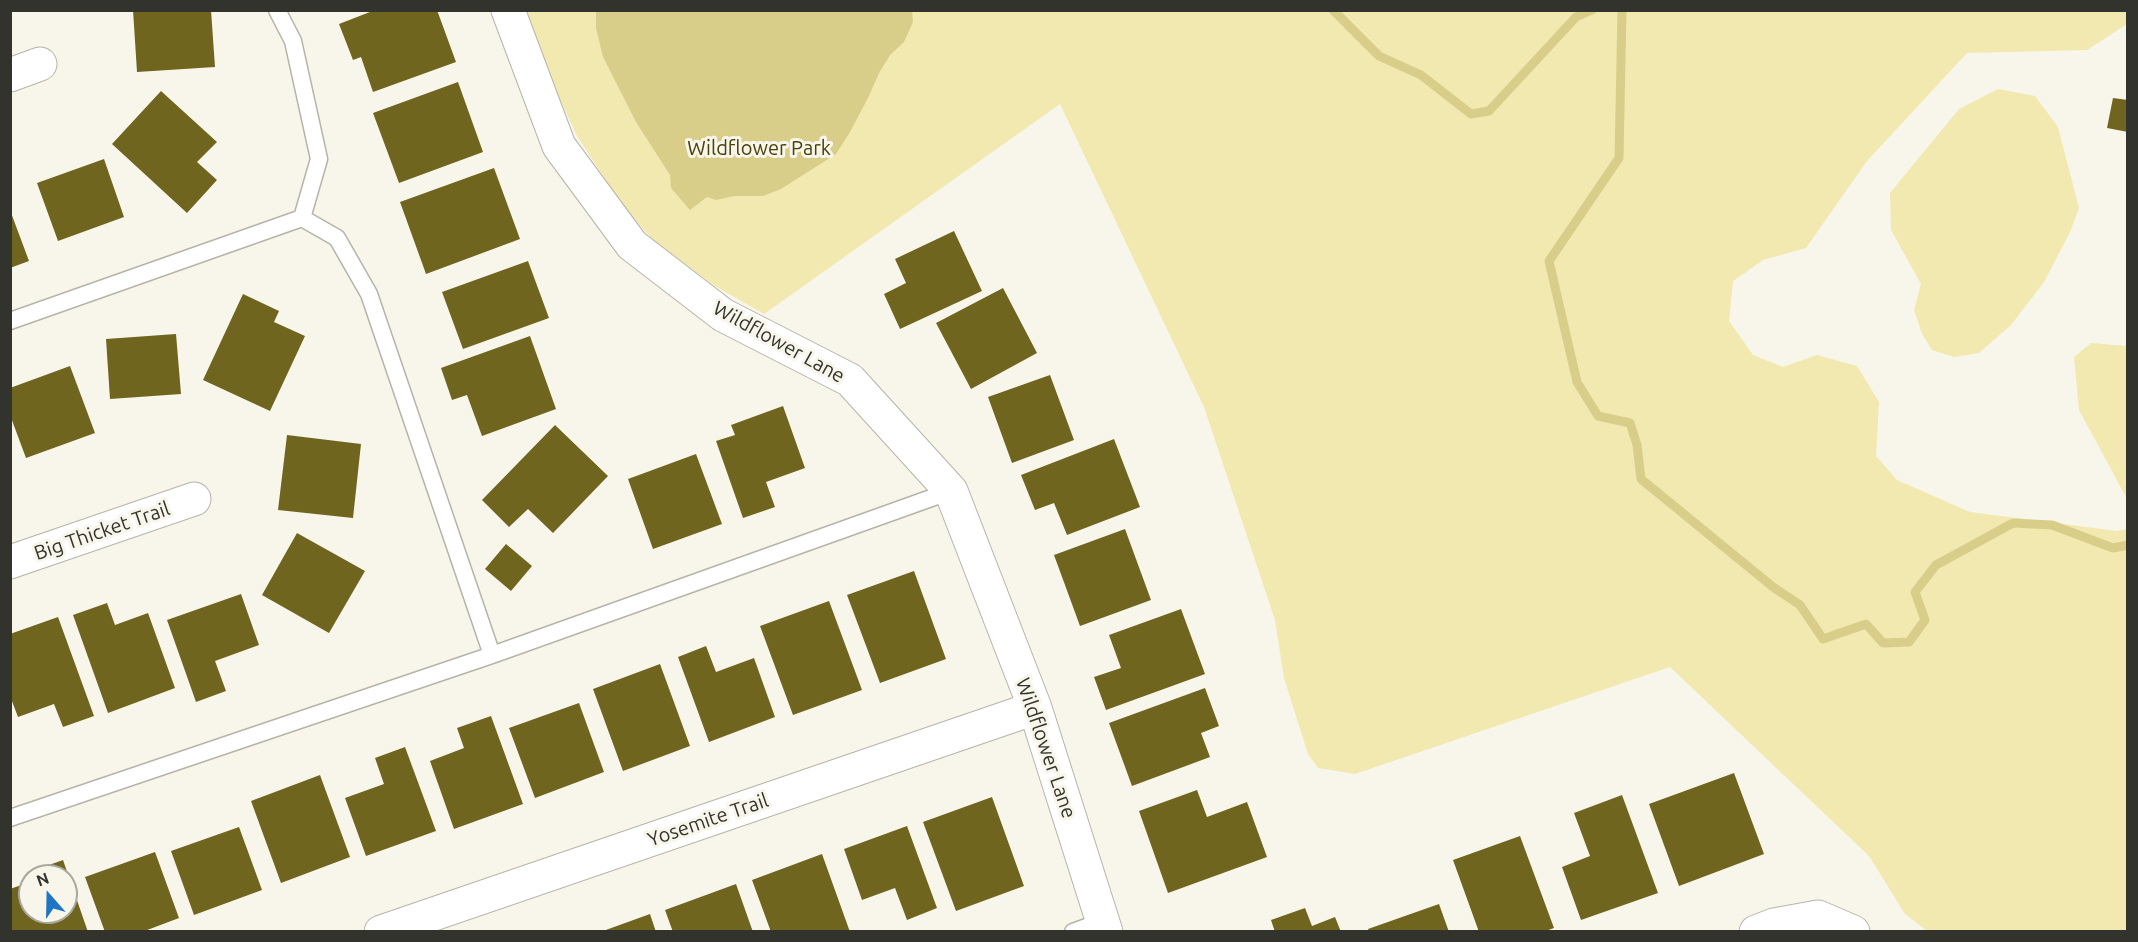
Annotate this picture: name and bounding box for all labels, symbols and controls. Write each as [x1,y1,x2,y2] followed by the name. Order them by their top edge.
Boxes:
[687,136,831,160] park label: Wildflower Park
[709,296,849,388] street label: Wildflower Lane
[31,497,173,565] street label: Big Thicket Trail
[1011,675,1081,821] street label: Wildflower Lane
[644,788,772,852] street label: Yosemite Trail
[18,864,78,924] north arrow
[34,868,51,889] text: N

